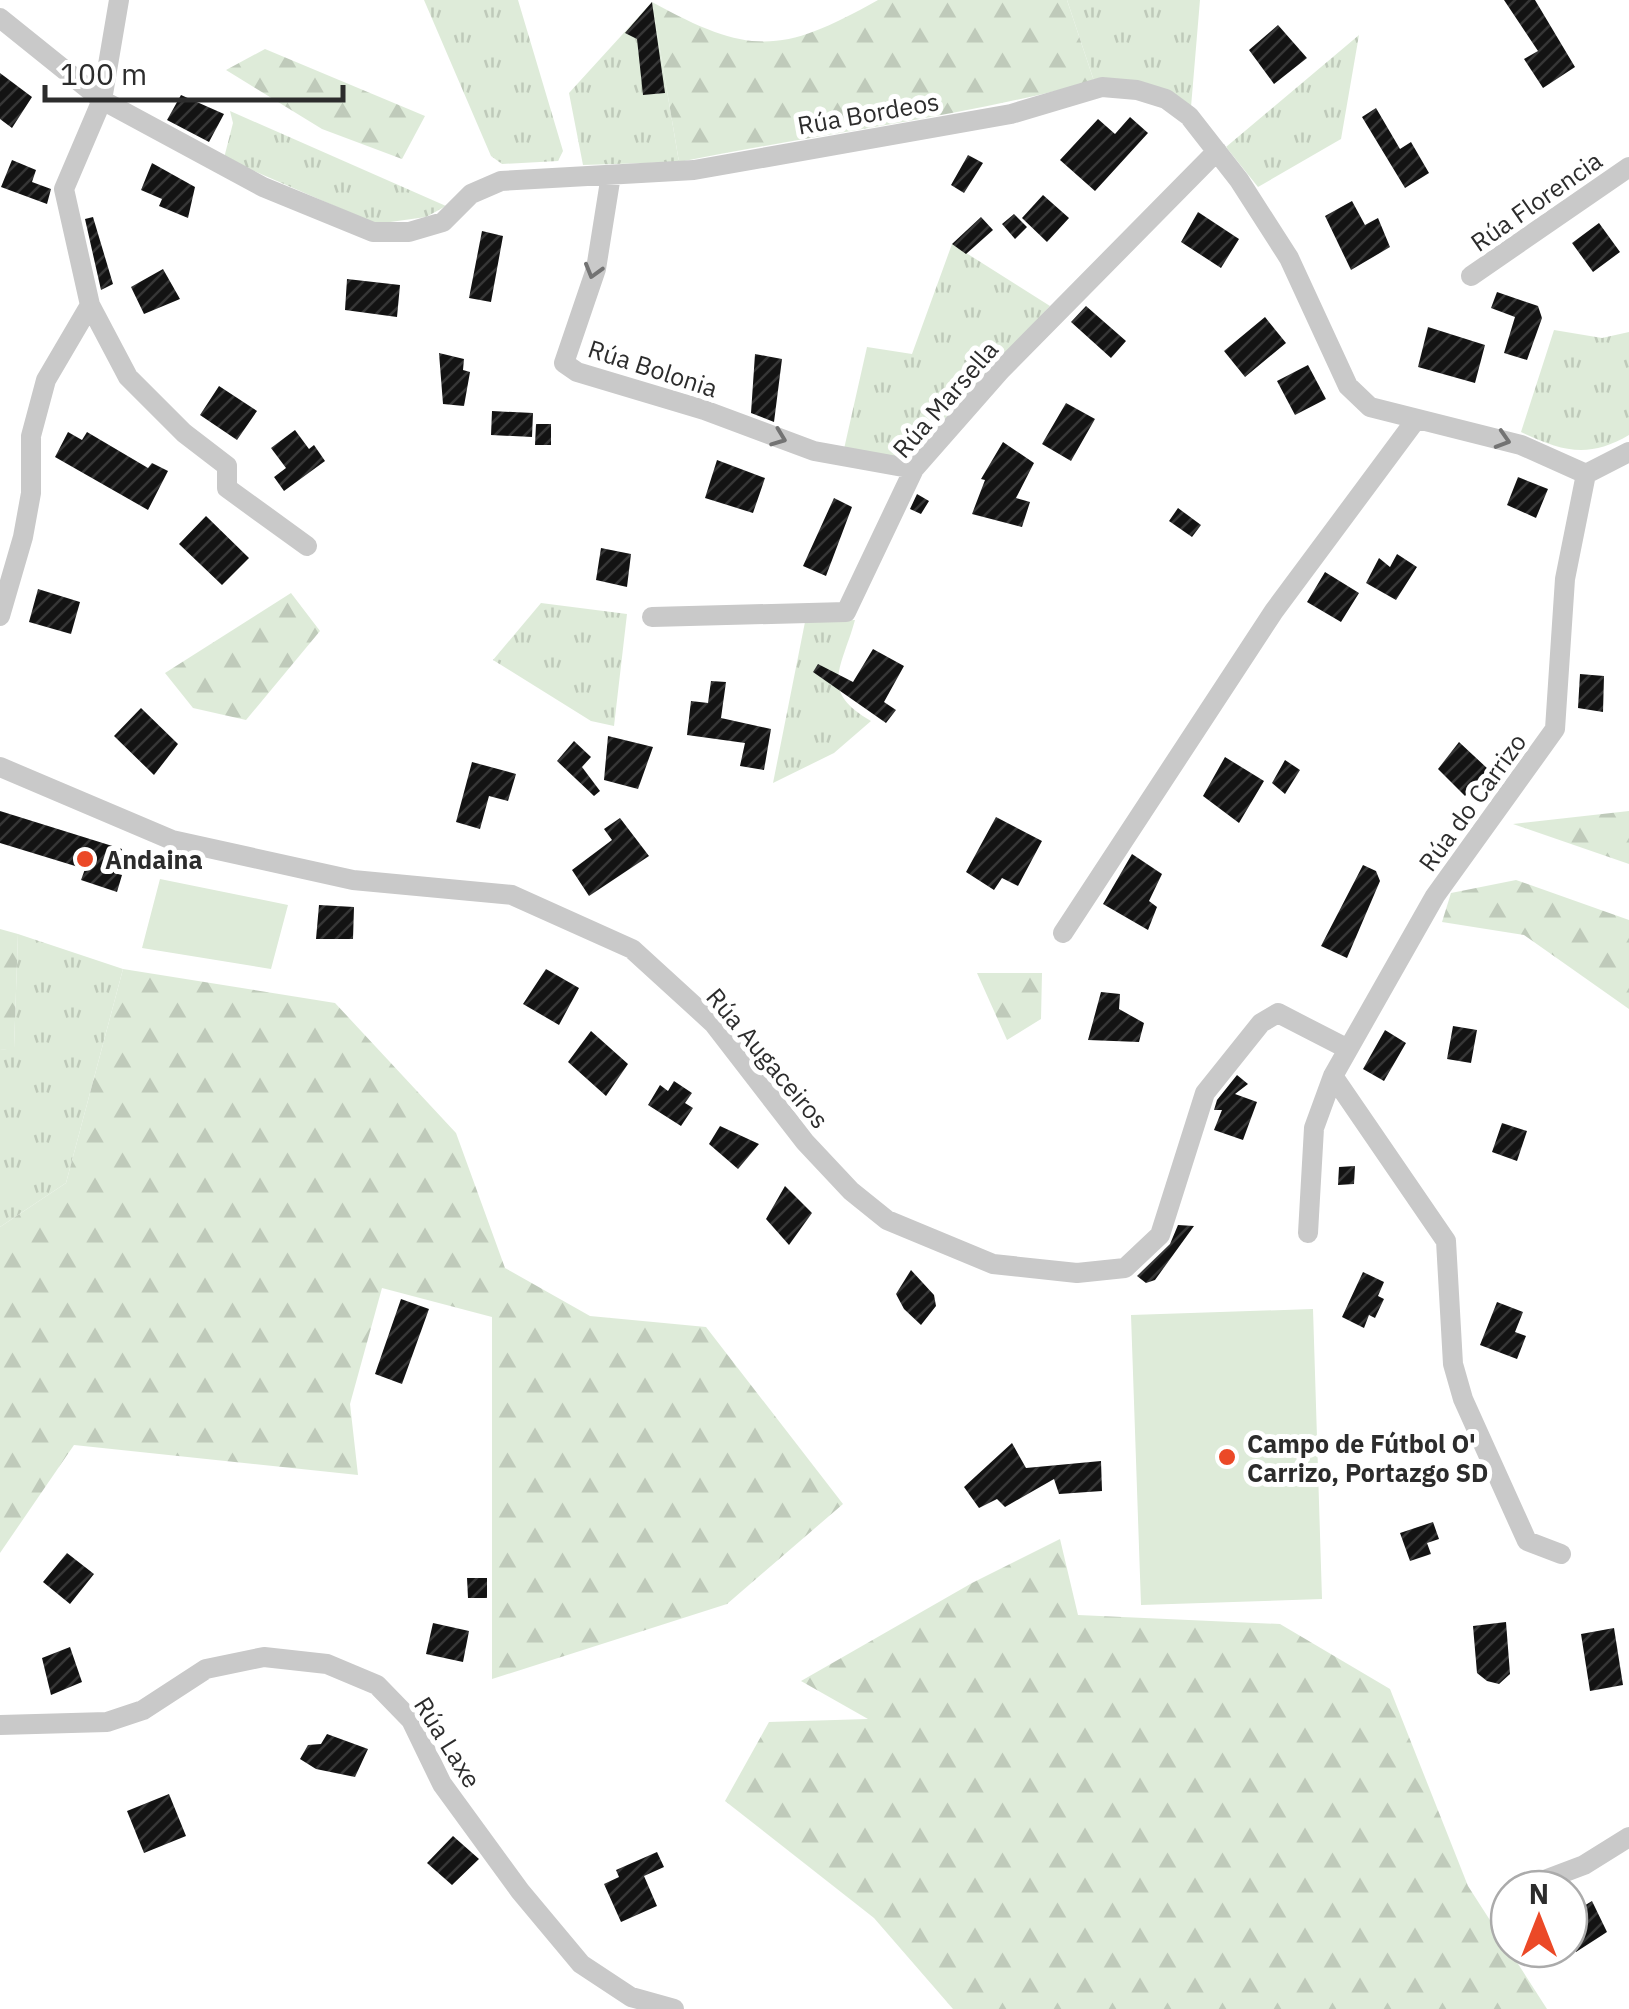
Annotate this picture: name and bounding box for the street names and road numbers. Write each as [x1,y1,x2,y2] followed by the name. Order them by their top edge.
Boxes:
[795,84,941,142] street label: Rúa Bordeos
[1464,143,1608,259] street label: Rúa Florencia
[584,332,722,404] street label: Rúa Bolonia
[885,333,1005,465] street label: Rúa Marsella
[1411,726,1533,878] street label: Rúa do Carrizo
[700,981,836,1135] street label: Rúa Augaceiros
[407,1690,489,1794] street label: Rúa Laxe

